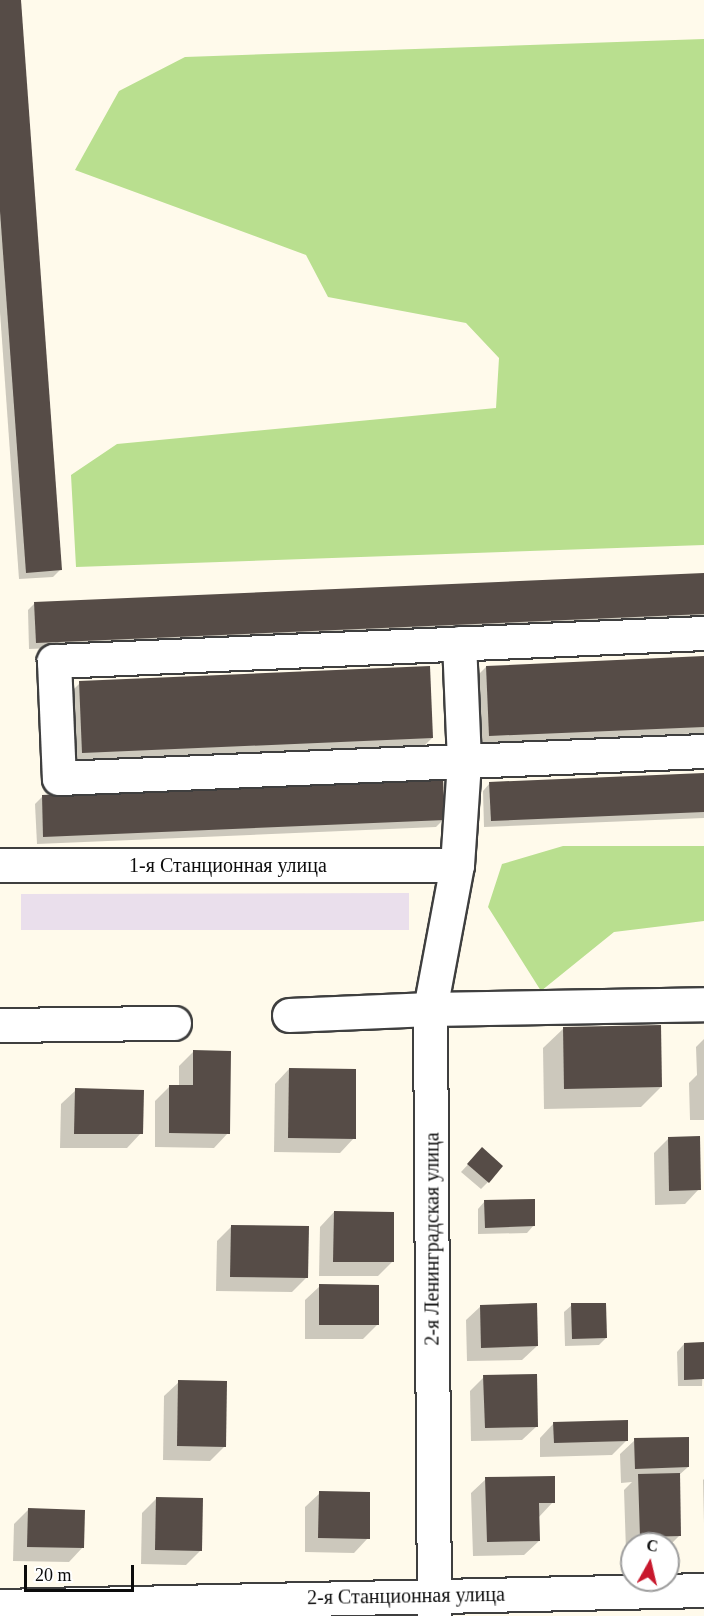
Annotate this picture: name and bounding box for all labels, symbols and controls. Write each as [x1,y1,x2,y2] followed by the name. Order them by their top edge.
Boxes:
[129,853,327,877] street label: 1-я Станционная улица
[420,1132,444,1346] street label: 2-я Ленинградская улица
[620,1532,680,1592] north arrow
[645,1536,659,1555] text: С
[27,1553,136,1591] scale bar
[35,1565,72,1585] text: 20 m
[307,1582,505,1610] street label: 2-я Станционная улица

